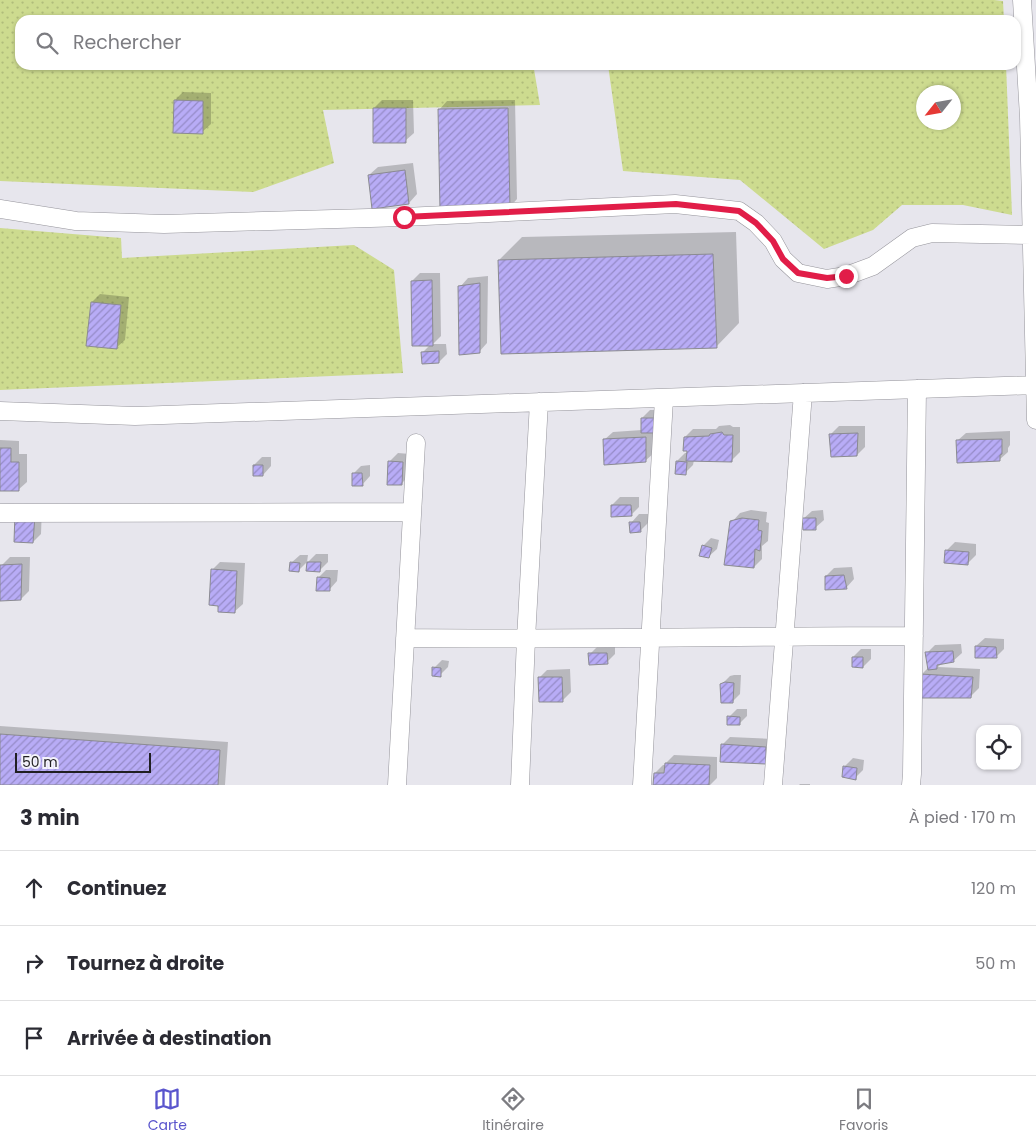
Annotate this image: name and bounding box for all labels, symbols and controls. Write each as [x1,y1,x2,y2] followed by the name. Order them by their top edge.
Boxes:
[15,15,1021,70] search box
[33,29,61,57] icon: search
[73,29,181,56] text: Rechercher
[916,85,961,130] north arrow
[393,206,416,229] route start
[835,265,858,288] route end
[976,725,1021,770] map controls
[976,725,1021,770] button: locate
[15,750,151,773] scale bar
[22,752,58,772] text: 50 m
[20,803,80,832] text: 3 min
[909,806,1016,829] text: À pied · 170 m
[20,874,48,902] icon: ahead
[67,875,166,902] text: Continuez
[971,877,1016,900] text: 120 m
[20,949,48,977] icon: right
[67,950,224,977] text: Tournez à droite
[975,952,1016,975] text: 50 m
[20,1024,48,1052] icon: arrive
[67,1025,272,1052] text: Arrivée à destination
[148,1085,187,1136] tab: Carte
[482,1085,544,1136] tab: Itinéraire
[839,1085,888,1136] tab: Favoris

